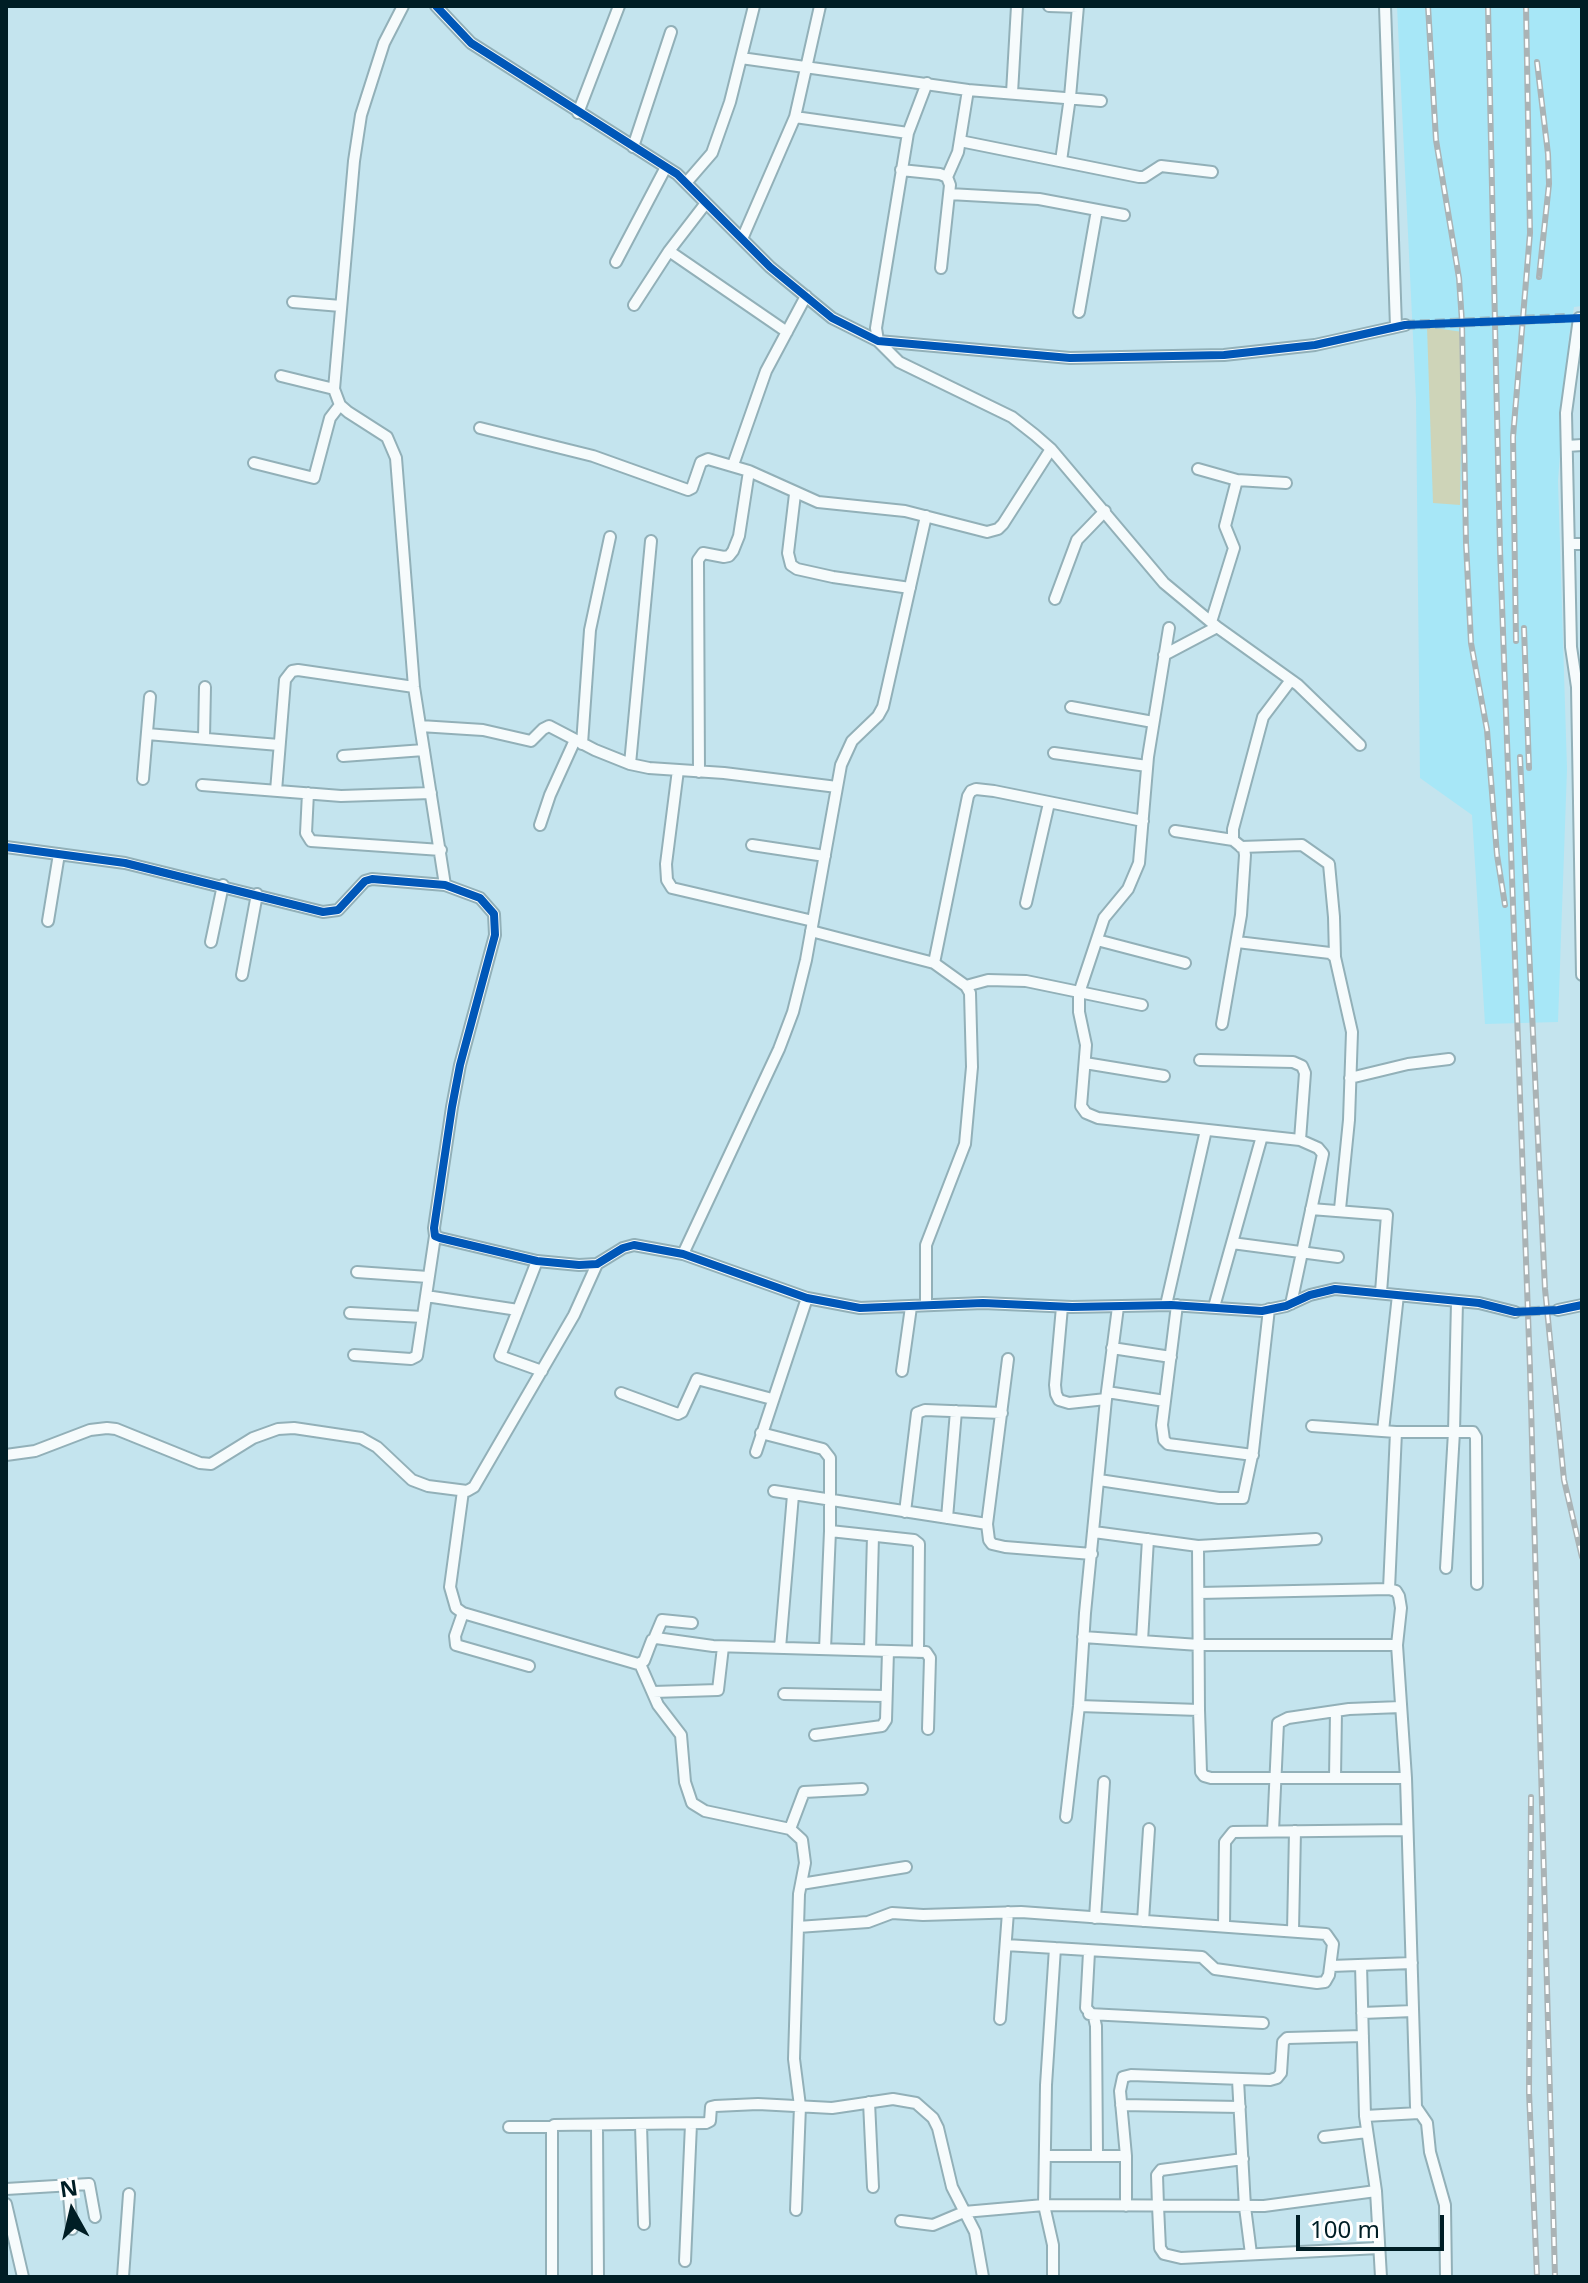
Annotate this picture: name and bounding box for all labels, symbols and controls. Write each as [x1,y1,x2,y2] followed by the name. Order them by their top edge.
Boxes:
[32,2171,112,2251] north arrow
[58,2171,80,2203] text: N
[1300,2199,1448,2249] scale bar
[1310,2212,1380,2245] text: 100 m

